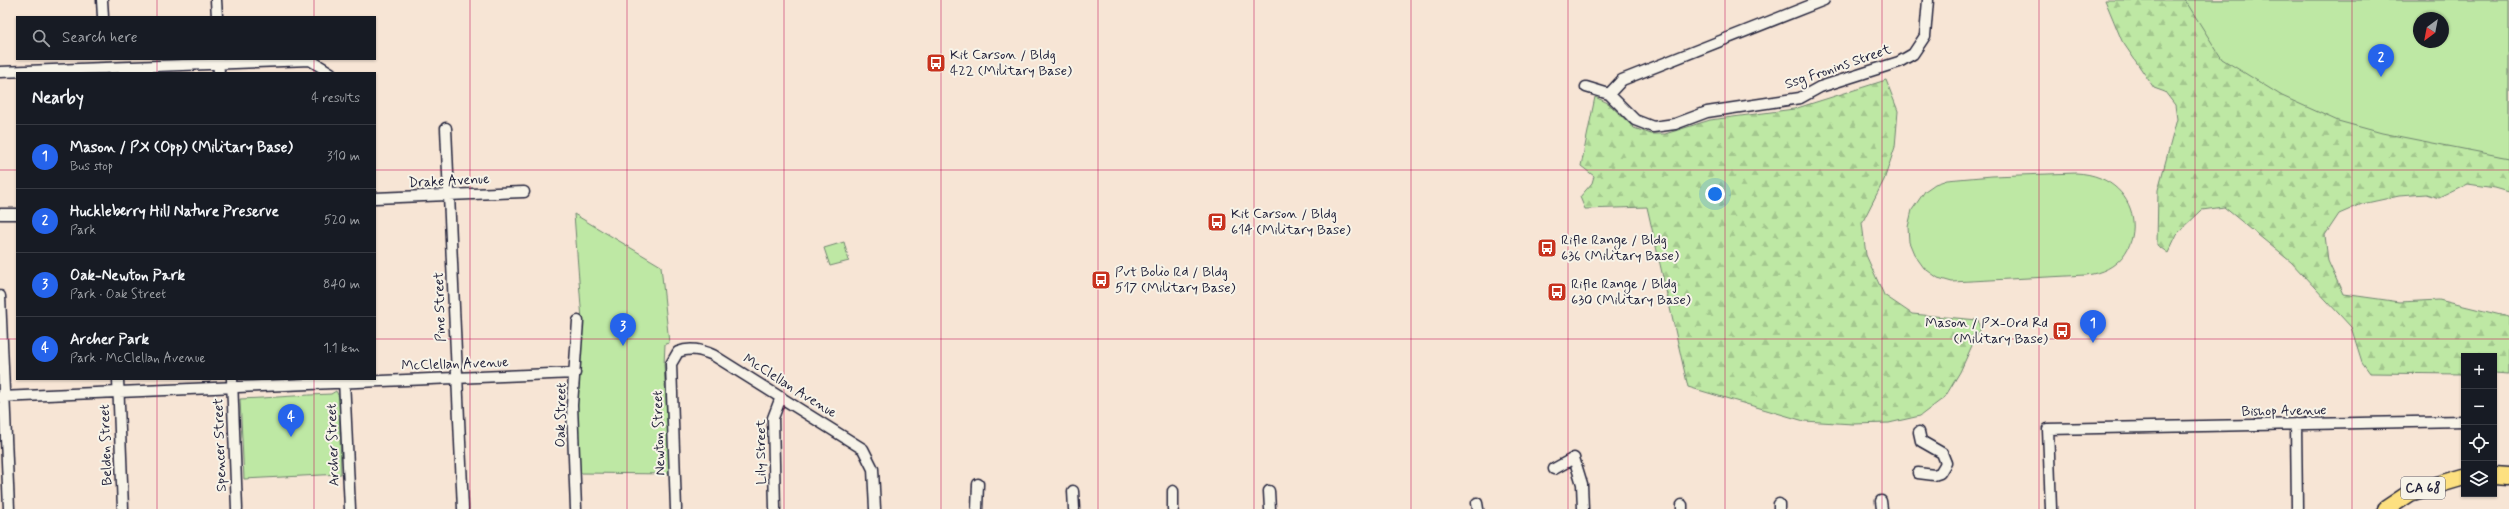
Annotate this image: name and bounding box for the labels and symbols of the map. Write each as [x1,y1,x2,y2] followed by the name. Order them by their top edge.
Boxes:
[2413,12,2449,48] north arrow
[1783,40,1895,95] street label: Ssg Fronins Street
[2368,44,2394,77] pin: 2
[950,46,1072,80] place label: Kit Carson / Bldg 422 (Military Base)
[925,52,947,74] bus stop icon: Kit Carson / Bldg 422 (Military Base)
[408,170,490,192] street label: Drake Avenue
[1705,184,1725,204] your location
[1231,205,1351,239] place label: Kit Carson / Bldg 614 (Military Base)
[1206,211,1228,233] bus stop icon: Kit Carson / Bldg 614 (Military Base)
[1561,231,1679,265] place label: Rifle Range / Bldg 636 (Military Base)
[1536,237,1558,259] bus stop icon: Rifle Range / Bldg 636 (Military Base)
[1115,263,1235,297] place label: Pvt Bolio Rd / Bldg 517 (Military Base)
[1090,269,1112,291] bus stop icon: Pvt Bolio Rd / Bldg 517 (Military Base)
[430,271,450,342] street label: Pine Street
[1571,275,1691,309] place label: Rifle Range / Bldg 630 (Military Base)
[1546,281,1568,303] bus stop icon: Rifle Range / Bldg 630 (Military Base)
[2080,310,2106,343] pin: 1
[610,313,636,346] pin: 3
[1925,314,2048,348] place label: Mason / PX-Ord Rd (Military Base)
[2051,320,2073,342] bus stop icon: Mason / PX-Ord Rd (Military Base)
[740,350,841,422] street label: McClellan Avenue
[401,353,509,375] street label: McClellan Avenue
[551,382,571,448] street label: Oak Street
[649,390,669,476] street label: Newton Street
[209,397,231,492] street label: Spencer Street
[2241,401,2327,421] street label: Bishop Avenue
[323,403,343,487] street label: Archer Street
[96,404,116,486] street label: Belden Street
[278,404,304,437] pin: 4
[752,418,770,485] street label: Lily Street
[2401,477,2445,499] road number: CA 68

